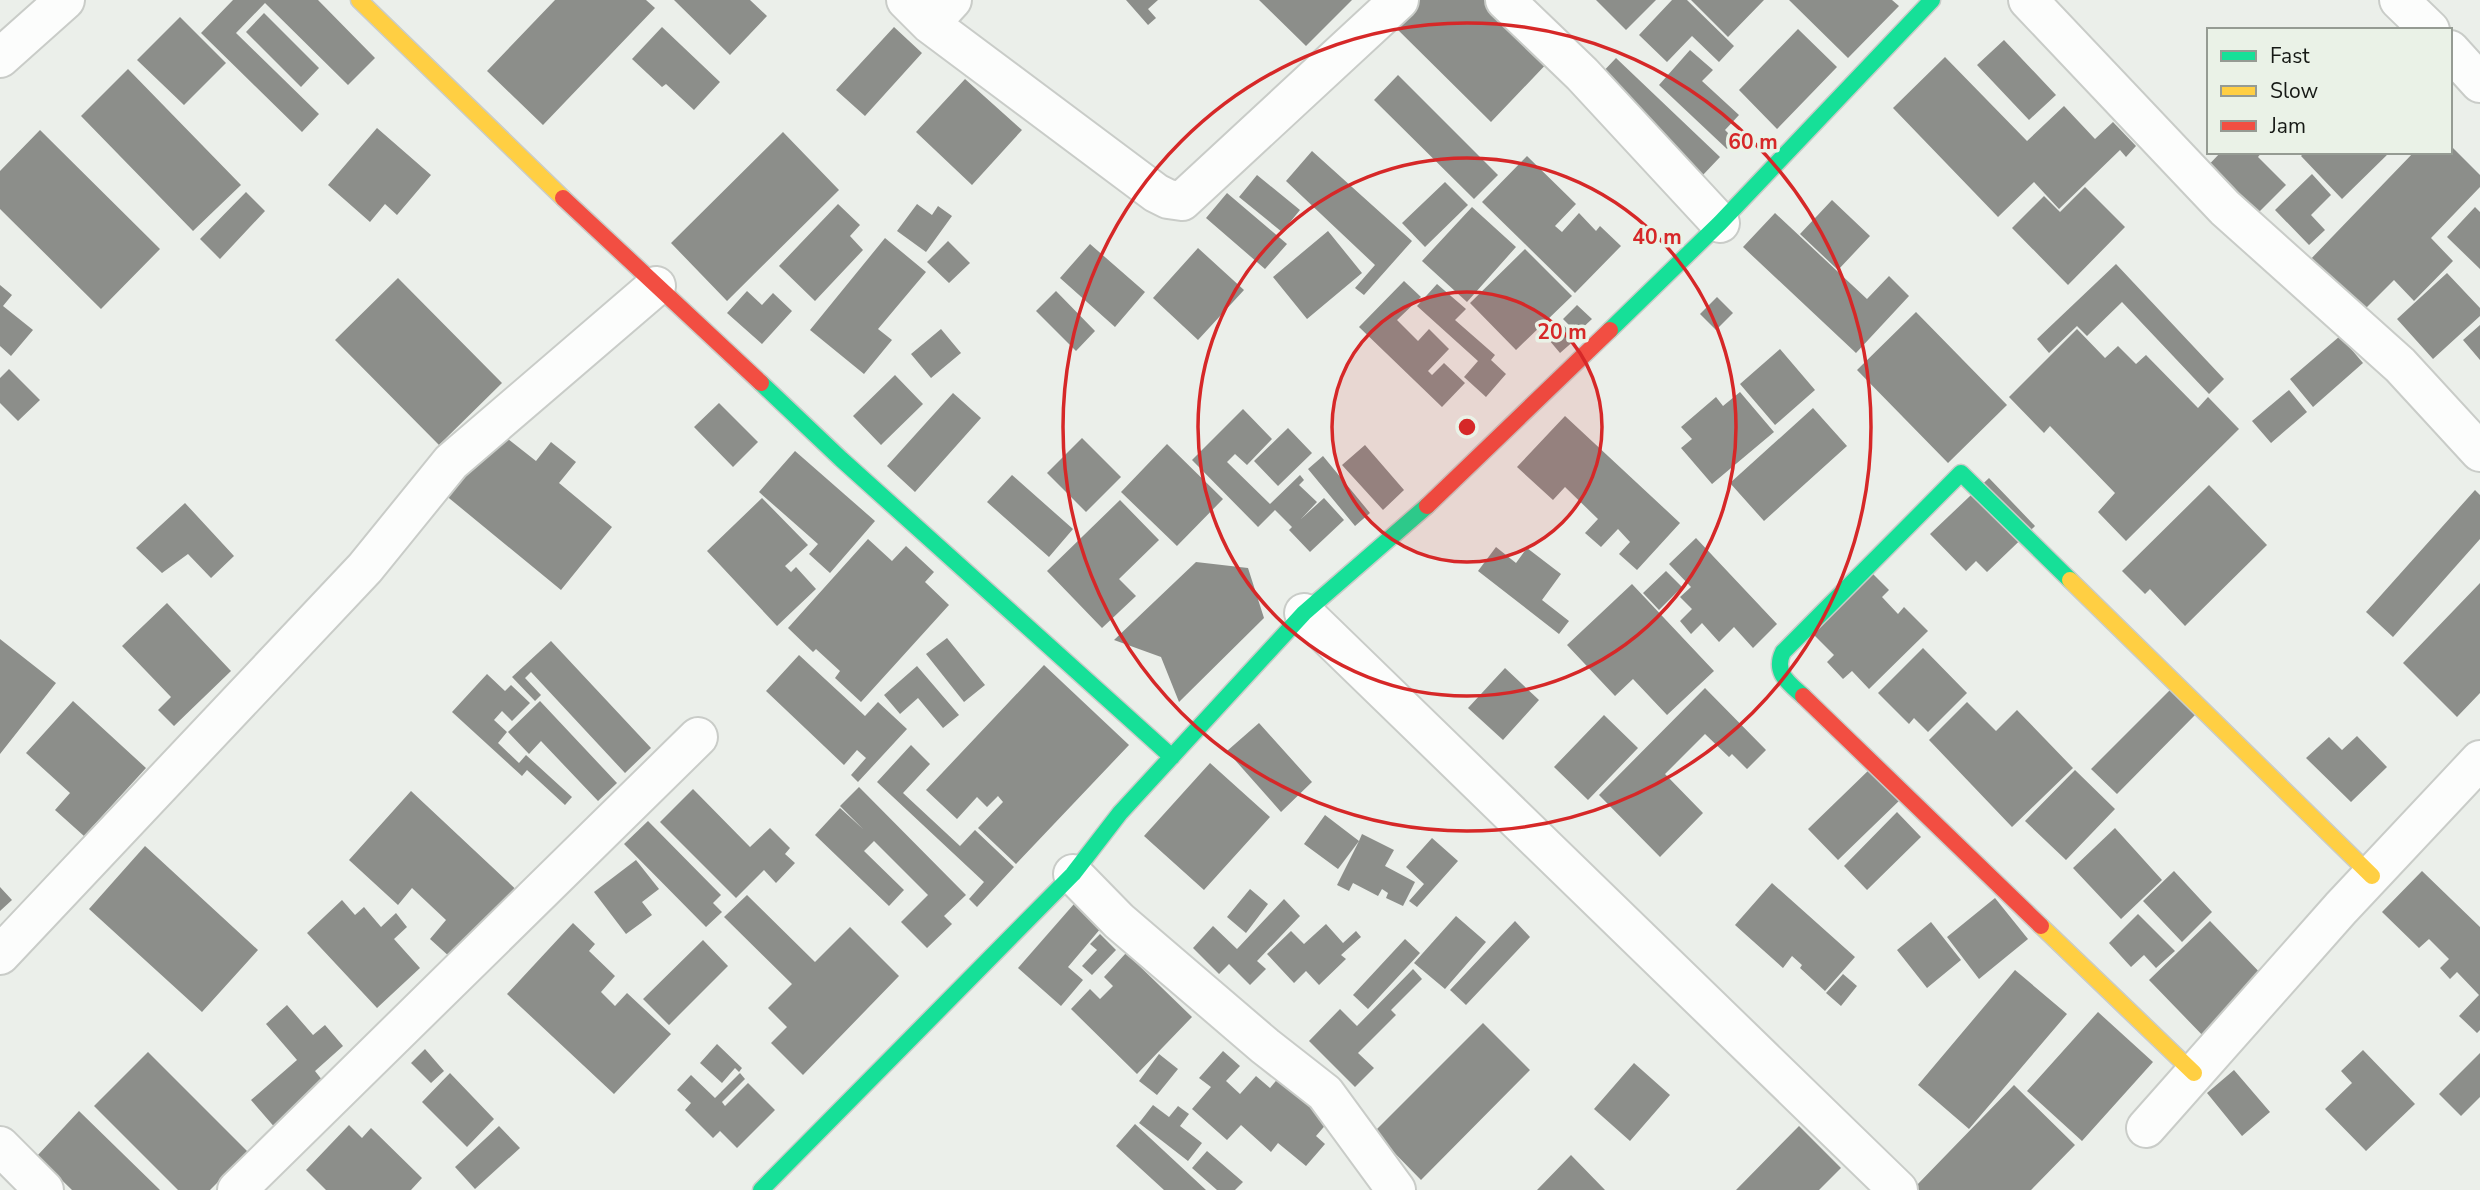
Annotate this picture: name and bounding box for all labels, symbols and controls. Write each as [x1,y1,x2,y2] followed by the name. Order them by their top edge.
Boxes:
[2207,28,2452,154] legend
[2270,42,2310,70] text: Fast
[2270,77,2319,105] text: Slow
[2269,112,2306,140] text: Jam
[1728,128,1778,156] text: 60 m
[1632,223,1682,251] text: 40 m
[1537,318,1587,346] text: 20 m
[1455,415,1479,439] centre of rings

